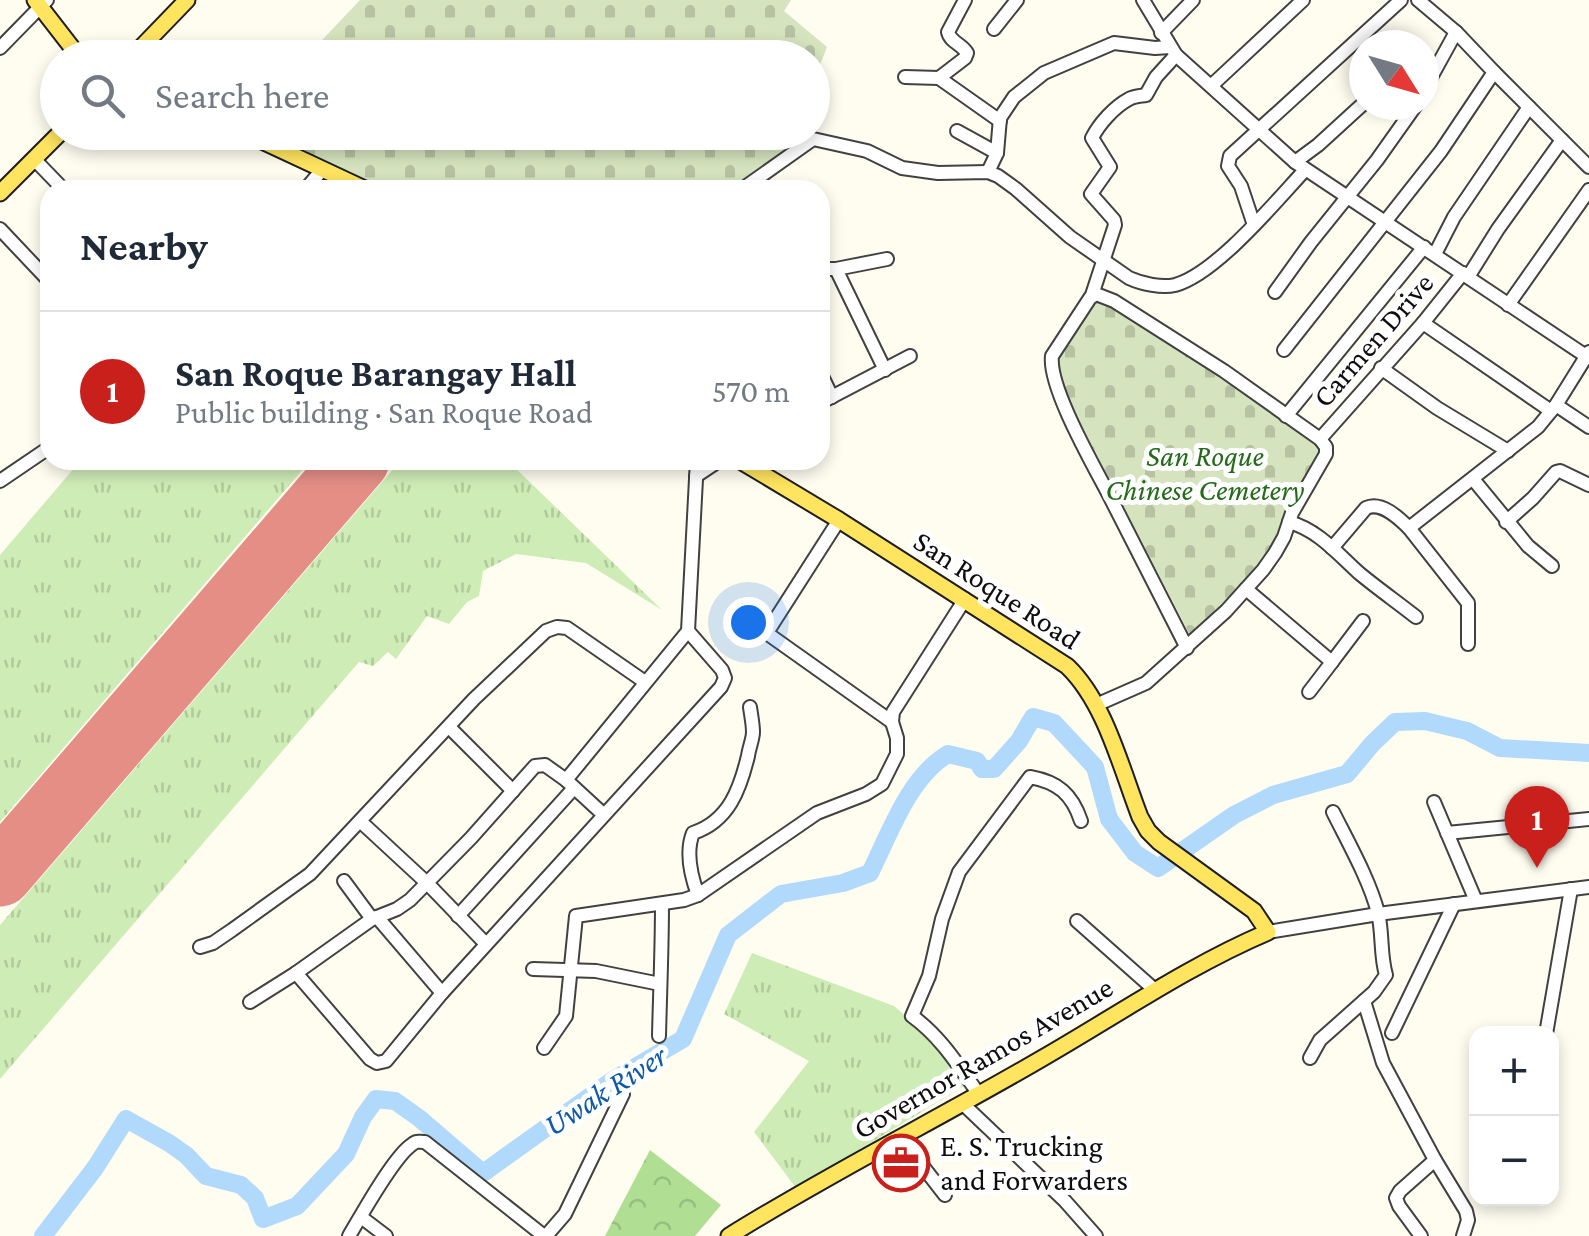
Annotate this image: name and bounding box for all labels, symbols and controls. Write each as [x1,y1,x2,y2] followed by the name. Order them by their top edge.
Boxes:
[1349,30,1439,120] north arrow
[40,40,830,150] search box
[75,68,130,123] icon: search
[155,74,329,116] text: Search here
[80,222,208,269] text: Nearby
[1306,266,1440,413] street label: Carmen Drive
[175,352,576,394] text: San Roque Barangay Hall
[107,373,118,409] text: 1
[712,373,790,409] text: 570 m
[175,394,593,430] text: Public building · San Roque Road
[1105,439,1305,507] park label: San Roque Chinese Cemetery
[907,524,1087,657] street label: San Roque Road
[723,597,774,648] your location
[1504,786,1570,868] pin: 1
[847,970,1118,1145] street label: Governor Ramos Avenue
[1469,1026,1559,1206] map controls
[1469,1026,1559,1116] button: +
[537,1037,674,1143] water label: Uwak River
[1469,1116,1559,1206] button: −
[940,1129,1128,1196] place label: E. S. Trucking and Forwarders
[871,1133,931,1193] office icon: E. S. Trucking and Forwarders

